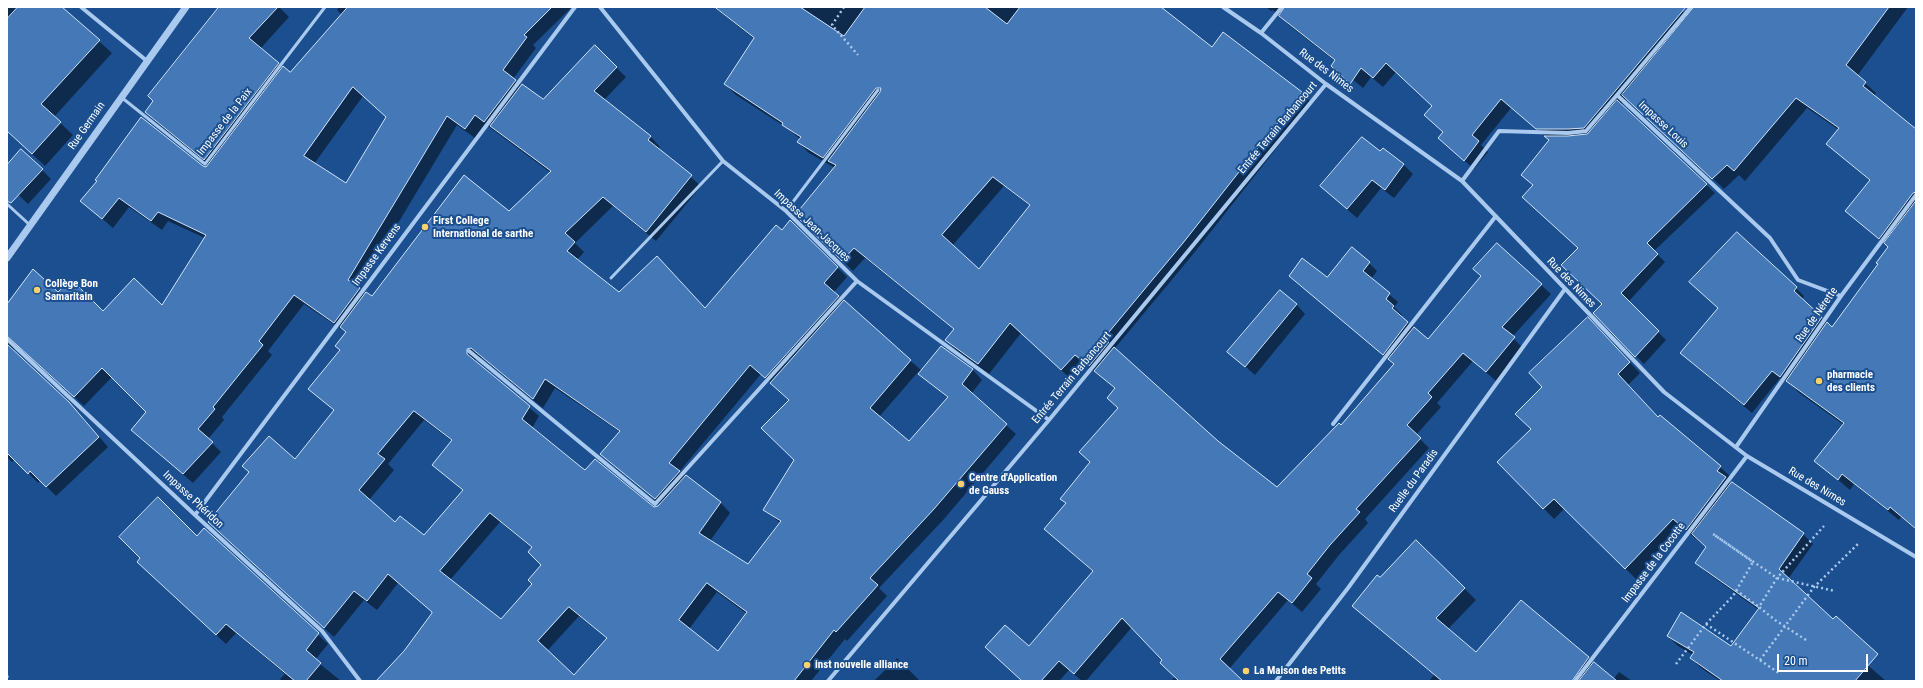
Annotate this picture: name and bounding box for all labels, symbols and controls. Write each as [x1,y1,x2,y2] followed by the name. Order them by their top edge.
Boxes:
[1296,46,1356,96] street label: Rue des Nimes
[1236,79,1320,177] street label: Entrée Terrain Barbancourt
[195,86,255,158] street label: Impasse de la Paix
[1635,99,1691,151] street label: Impasse Louis
[66,100,108,152] street label: Rue Germain
[771,187,853,265] street label: Impasse Jean-Jacques
[433,214,533,240] place label: First College International de sarthe
[350,221,404,289] street label: Impasse Kervens
[420,222,430,232] marker: First College International de sarthe
[1544,255,1598,311] street label: Rue des Nimes
[45,277,98,303] place label: Collège Bon Samaritain
[32,285,42,295] marker: Collège Bon Samaritain
[1793,285,1841,345] street label: Rue de Nérette
[1030,329,1114,427] street label: Entrée Terrain Barbancourt
[1827,368,1875,394] place label: pharmacie des clients
[1814,376,1824,386] marker: pharmacie des clients
[1387,447,1441,515] street label: Ruelle du Paradis
[1786,465,1848,509] street label: Rue des Nimes
[160,469,226,531] street label: Impasse Phéridon
[969,471,1057,497] place label: Centre d'Application de Gauss
[956,479,966,489] marker: Centre d'Application de Gauss
[1620,520,1688,606] street label: Impasse de la Cocotte
[1779,646,1870,672] scale bar
[1784,654,1808,668] text: 20 m
[815,658,908,672] place label: inst nouvelle alliance
[802,660,812,670] marker: inst nouvelle alliance
[1254,664,1346,678] place label: La Maison des Petits
[1241,666,1251,676] marker: La Maison des Petits

